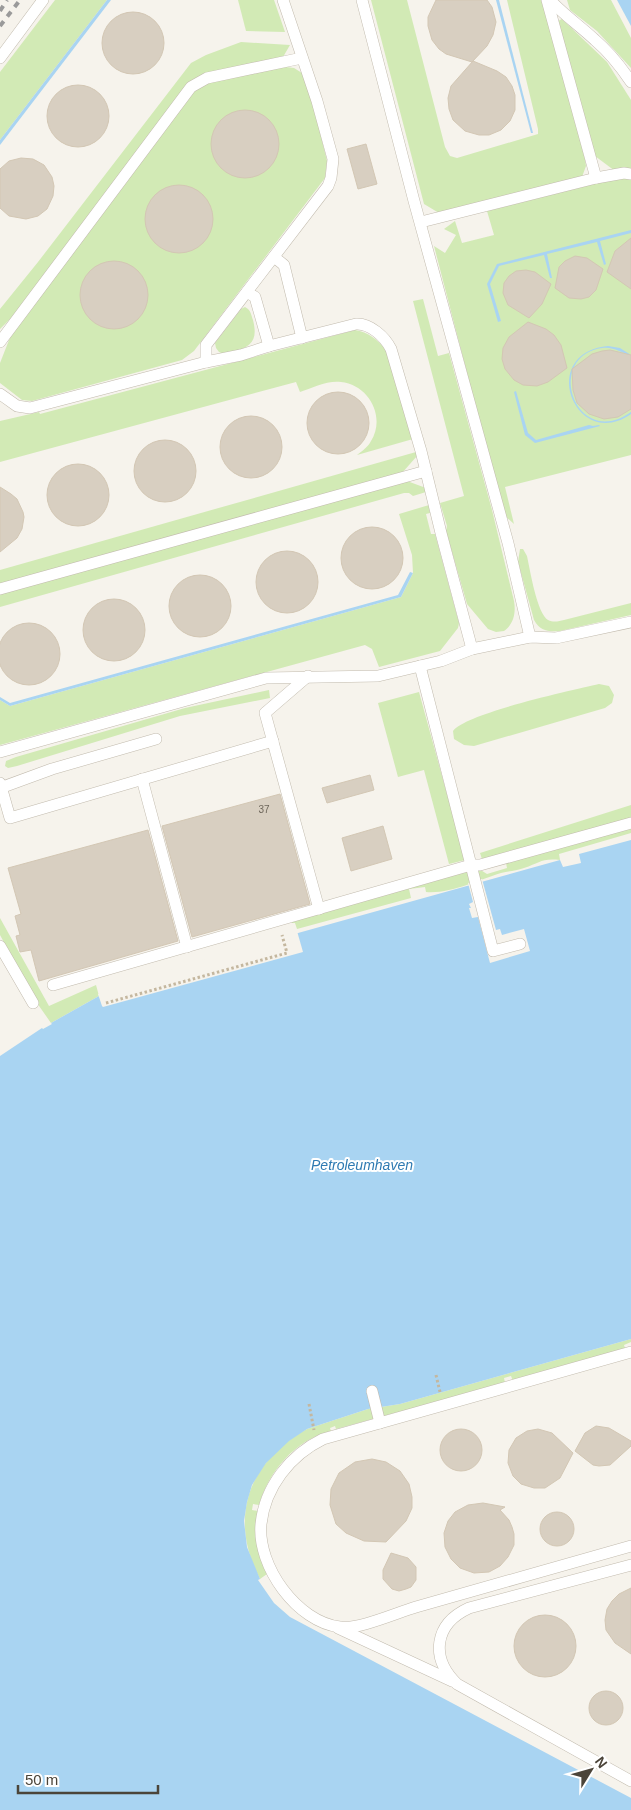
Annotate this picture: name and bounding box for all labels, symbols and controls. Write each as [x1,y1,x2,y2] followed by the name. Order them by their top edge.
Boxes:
[258,804,270,815] house number: 37
[311,1157,413,1173] water label: Petroleumhaven
[566,1745,616,1795] north arrow
[592,1753,611,1771] text: N
[18,1762,158,1794] scale bar
[25,1771,58,1788] text: 50 m

